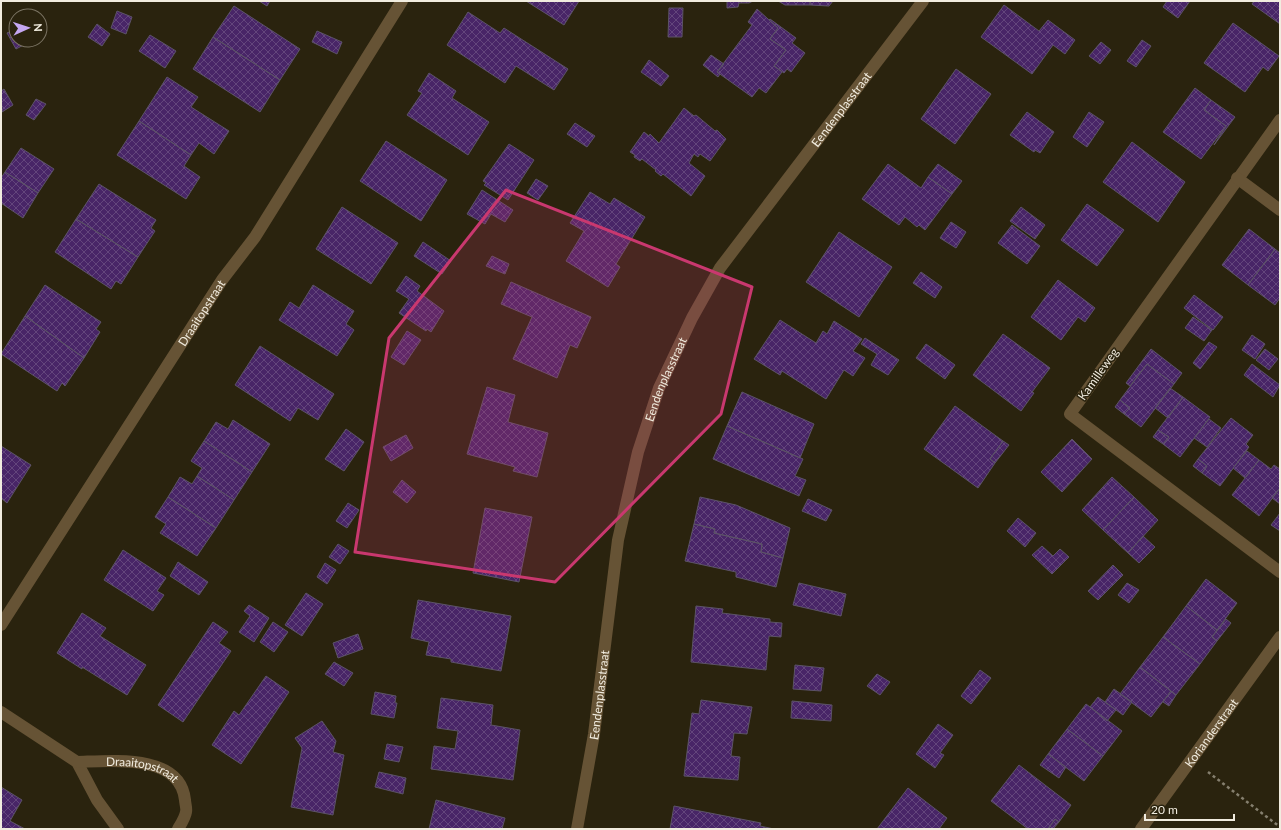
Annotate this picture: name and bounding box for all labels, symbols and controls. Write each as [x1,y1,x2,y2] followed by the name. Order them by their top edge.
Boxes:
[8,8,48,48] north arrow
[32,23,45,32] text: N
[808,68,875,149] street label: Eendenplasstraat
[174,276,228,349] street label: Draaitopstraat
[641,334,690,423] street label: Eendenplasstraat
[1075,345,1121,403] street label: Kamilleweg
[586,648,612,741] street label: Eendenplasstraat
[1181,695,1241,770] street label: Korianderstraat
[106,753,183,786] street label: Draaitopstraat
[1145,796,1234,822] scale bar
[1151,802,1178,817] text: 20 m

